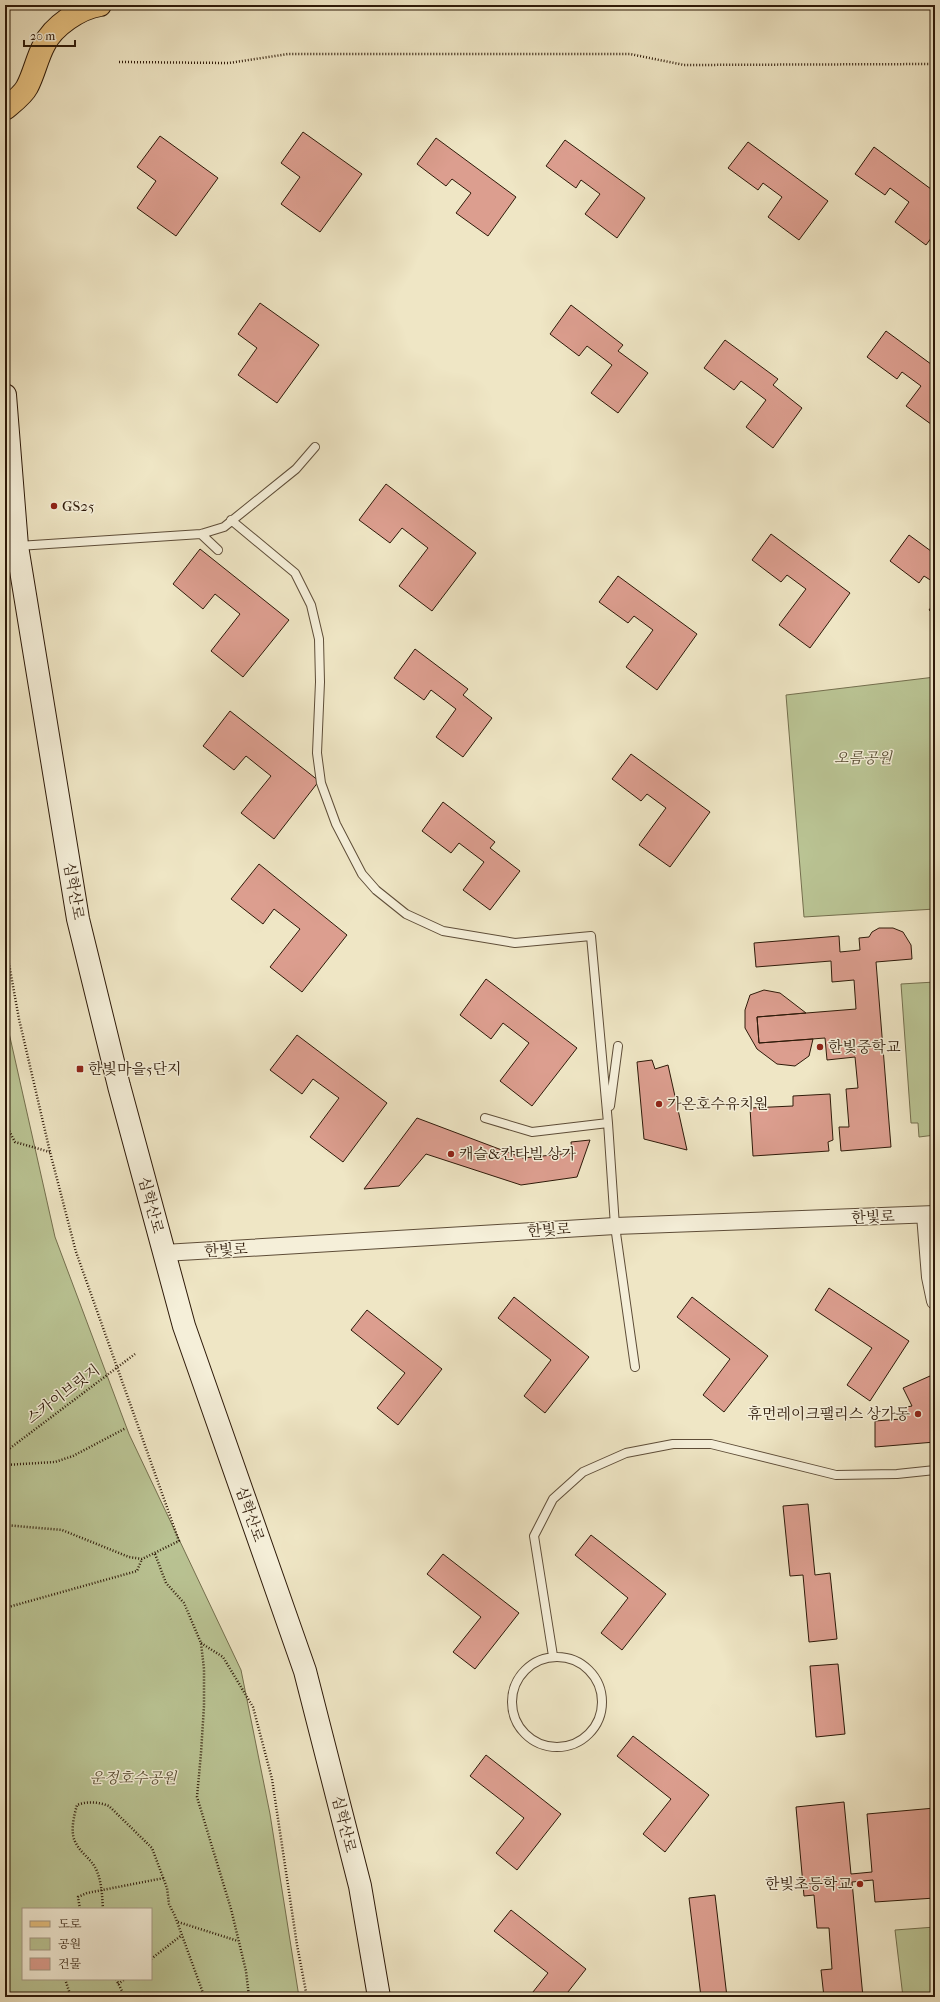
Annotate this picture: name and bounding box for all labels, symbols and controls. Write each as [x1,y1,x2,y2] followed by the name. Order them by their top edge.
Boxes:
[24,22,75,48] scale bar
[30,29,55,43] text: 20 m
[62,497,95,515] place label: GS25
[49,501,59,511] marker: GS25
[834,749,893,767] park label: 오름공원
[60,861,88,922] street label: 심학산로
[828,1038,901,1056] place label: 한빛중학교
[815,1042,825,1052] marker: 한빛중학교
[88,1060,181,1078] place label: 한빛마을5단지
[75,1064,85,1074] marker: 한빛마을5단지
[667,1095,768,1113] place label: 가온호수유치원
[654,1099,664,1109] marker: 가온호수유치원
[459,1145,576,1163] place label: 캐슬&칸타빌 상가
[446,1149,456,1159] marker: 캐슬&칸타빌 상가
[135,1175,167,1236] street label: 심학산로
[851,1207,896,1227] street label: 한빛로
[527,1220,572,1240] street label: 한빛로
[204,1240,249,1260] street label: 한빛로
[23,1361,103,1427] street label: 스카이브릿지
[747,1405,911,1423] place label: 휴먼레이크팰리스 상가동
[913,1409,923,1419] marker: 휴먼레이크팰리스 상가동
[232,1484,268,1545] street label: 심학산로
[90,1769,178,1787] park label: 운정호수공원
[328,1794,360,1855] street label: 심학산로
[765,1875,852,1893] place label: 한빛초등학교
[855,1879,865,1889] marker: 한빛초등학교
[22,1908,152,1980] legend
[58,1917,82,1931] text: 도로
[58,1937,81,1951] text: 공원
[58,1957,82,1971] text: 건물

